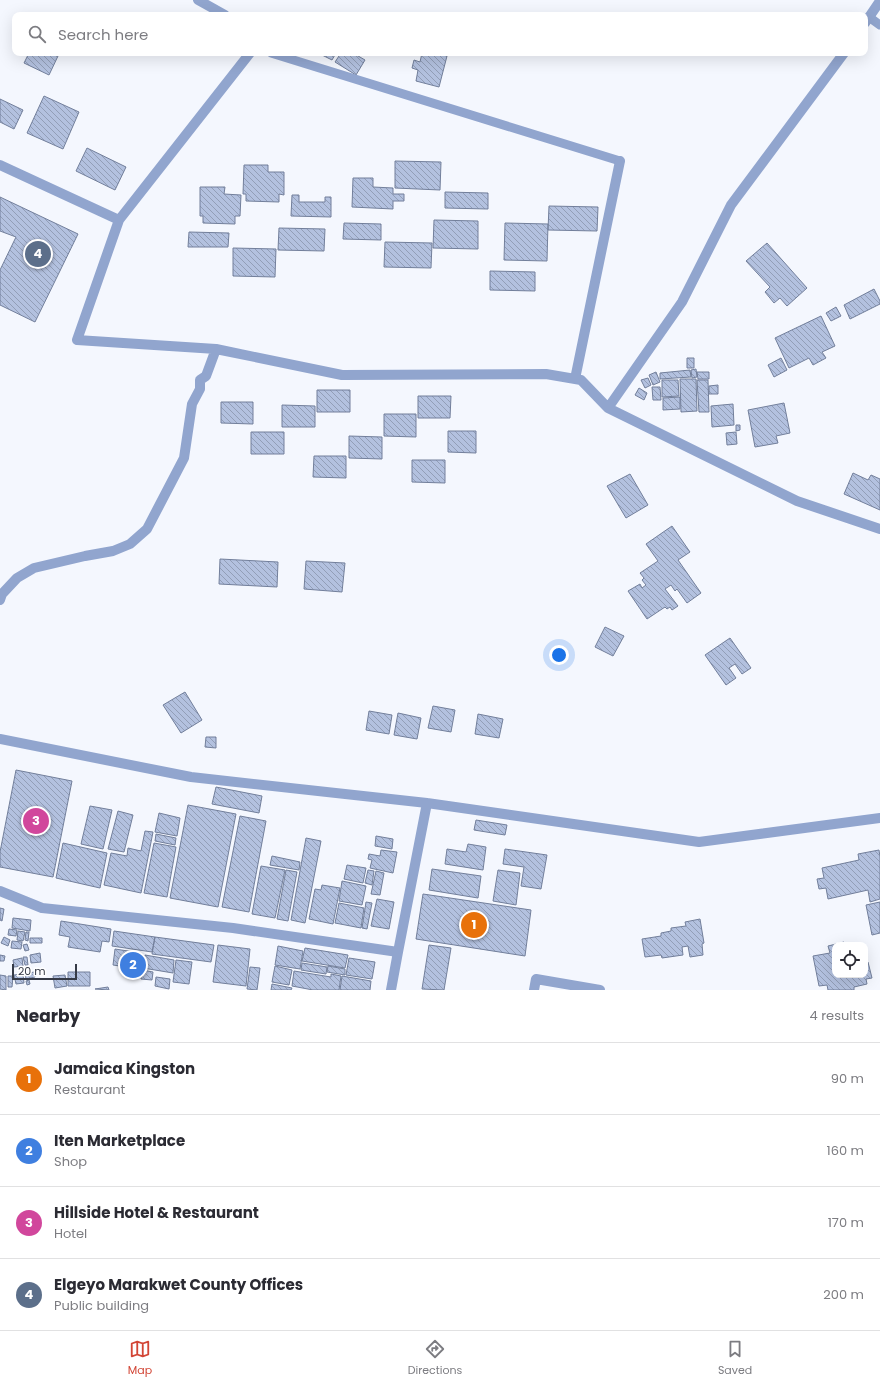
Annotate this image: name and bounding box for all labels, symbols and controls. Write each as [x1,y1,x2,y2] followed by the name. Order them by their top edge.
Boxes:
[12,12,868,56] search box
[26,23,48,45] icon: search
[58,24,148,45] text: Search here
[25,239,51,269] pin: 4
[549,645,569,665] your location
[23,806,49,836] pin: 3
[461,910,487,940] pin: 1
[832,942,868,978] map controls
[832,942,868,978] button: locate
[120,950,146,980] pin: 2
[12,962,77,981] scale bar
[18,963,46,979] text: 20 m
[16,1004,80,1028] text: Nearby
[810,1006,864,1025] text: 4 results
[54,1058,195,1079] text: Jamaica Kingston
[27,1069,31,1088] text: 1
[831,1069,864,1088] text: 90 m
[54,1080,125,1099] text: Restaurant
[54,1130,185,1151] text: Iten Marketplace
[25,1141,33,1160] text: 2
[827,1141,864,1160] text: 160 m
[54,1152,87,1171] text: Shop
[54,1202,259,1223] text: Hillside Hotel & Restaurant
[25,1213,33,1232] text: 3
[828,1213,864,1232] text: 170 m
[54,1224,87,1243] text: Hotel
[54,1274,303,1295] text: Elgeyo Marakwet County Offices
[25,1285,33,1304] text: 4
[823,1285,864,1304] text: 200 m
[54,1296,149,1315] text: Public building
[128,1338,152,1379] tab: Map
[408,1338,462,1379] tab: Directions
[718,1338,752,1379] tab: Saved

